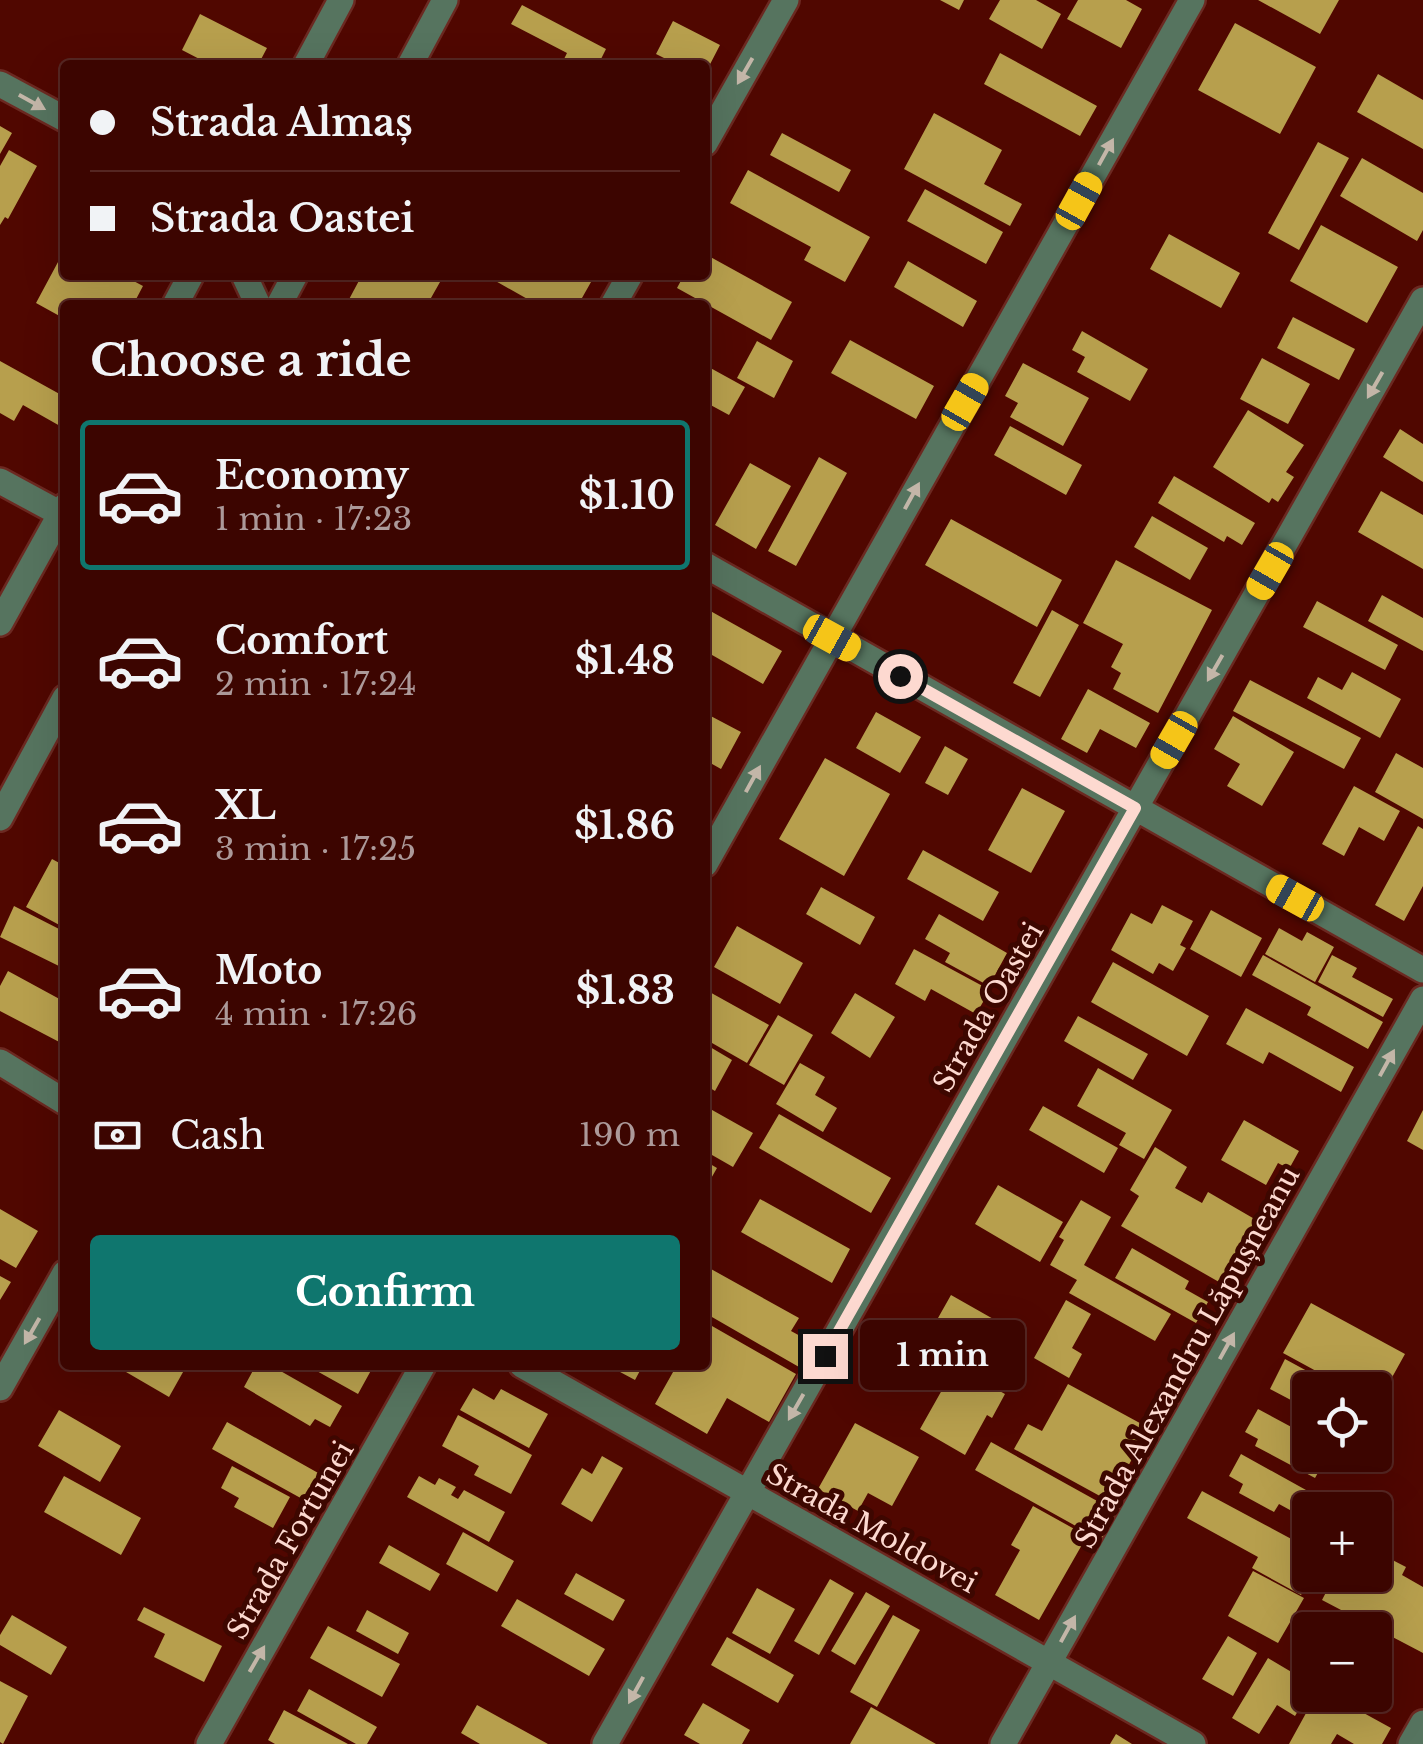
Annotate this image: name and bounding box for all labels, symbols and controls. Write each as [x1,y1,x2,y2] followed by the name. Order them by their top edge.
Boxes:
[737,57,754,86] one-way arrow
[18,93,47,110] one-way arrow
[150,99,413,146] text: Strada Almaș
[1097,138,1115,166] one-way arrow
[1051,167,1107,235] car
[150,195,414,242] text: Strada Oastei
[90,332,412,388] text: Choose a ride
[937,369,993,435] car
[1367,371,1384,399] one-way arrow
[95,450,185,540] icon: car
[215,452,409,499] text: Economy
[579,472,675,519] text: $1.10
[903,482,921,510] one-way arrow
[215,499,412,539] text: 1 min · 17:23
[1242,538,1298,604] car
[798,610,866,666] car
[95,615,185,705] icon: car
[215,617,388,664] text: Comfort
[575,637,675,684] text: $1.48
[1206,653,1223,682] one-way arrow
[878,654,923,699] route start
[215,664,417,704] text: 2 min · 17:24
[1146,707,1202,773] car
[744,765,761,794] one-way arrow
[95,780,185,870] icon: car
[215,782,276,829] text: XL
[574,802,675,849] text: $1.86
[215,829,416,869] text: 3 min · 17:25
[1261,870,1329,926] car
[926,916,1051,1098] street label: Strada Oastei
[95,945,185,1035] icon: car
[215,947,322,994] text: Moto
[576,967,675,1014] text: $1.83
[215,994,417,1034] text: 4 min · 17:26
[1378,1048,1395,1077] one-way arrow
[90,1108,145,1163] icon: cash
[170,1112,265,1159] text: Cash
[579,1115,680,1155] text: 190 m
[1068,1160,1307,1554] street label: Strada Alexandru Lăpușneanu
[90,1235,680,1350] button: Confirm
[24,1316,41,1345] one-way arrow
[860,1321,1025,1391] callout: 1 min
[1219,1331,1236,1360] one-way arrow
[803,1334,848,1379] route end
[896,1335,989,1375] text: 1 min
[1292,1372,1392,1712] map controls
[1292,1372,1392,1472] button: locate
[787,1393,805,1421] one-way arrow
[220,1435,361,1646] street label: Strada Fortunei
[760,1456,983,1601] street label: Strada Moldovei
[1292,1492,1392,1592] button: +
[1292,1612,1392,1712] button: −
[1059,1614,1076,1643] one-way arrow
[248,1645,265,1673] one-way arrow
[627,1676,645,1704] one-way arrow

